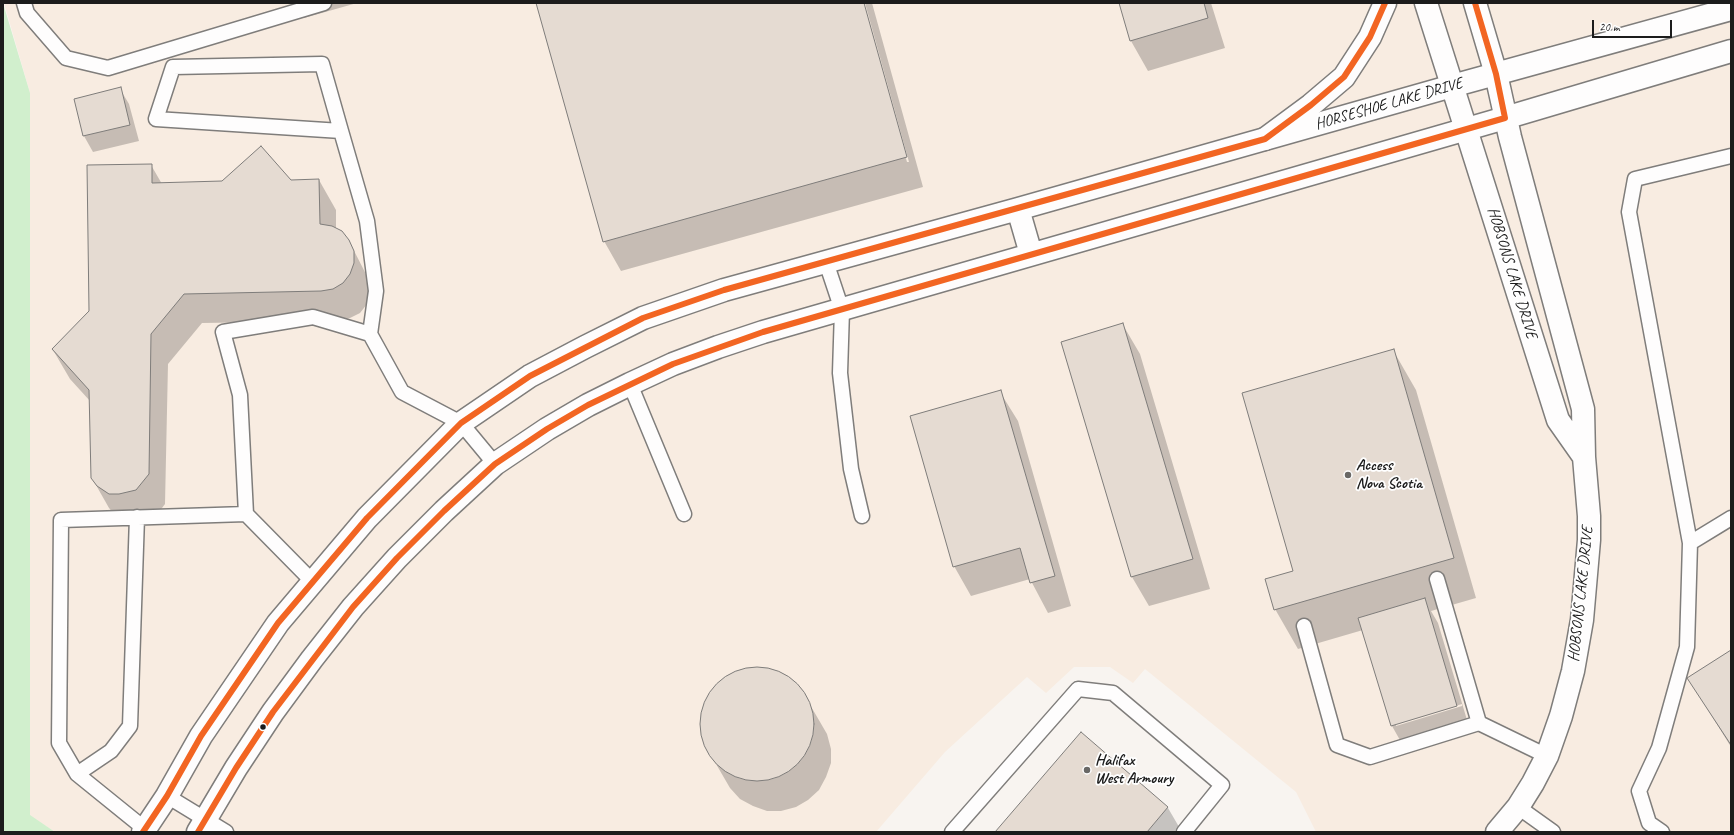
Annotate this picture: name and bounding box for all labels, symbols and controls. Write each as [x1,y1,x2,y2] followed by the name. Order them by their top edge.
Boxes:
[1594,12,1674,38] scale bar
[1599,19,1619,35] text: 20 m
[1313,74,1465,134] street label: HORSESHOE LAKE DRIVE
[1483,205,1541,341] street label: HOBSONS LAKE DRIVE
[1356,456,1422,494] place label: Access Nova Scotia
[1343,470,1353,480] marker: Access Nova Scotia
[1564,525,1598,663] street label: HOBSONS LAKE DRIVE
[258,722,268,732] unlabelled marker
[1095,751,1173,789] place label: Halifax West Armoury
[1082,765,1092,775] marker: Halifax West Armoury

